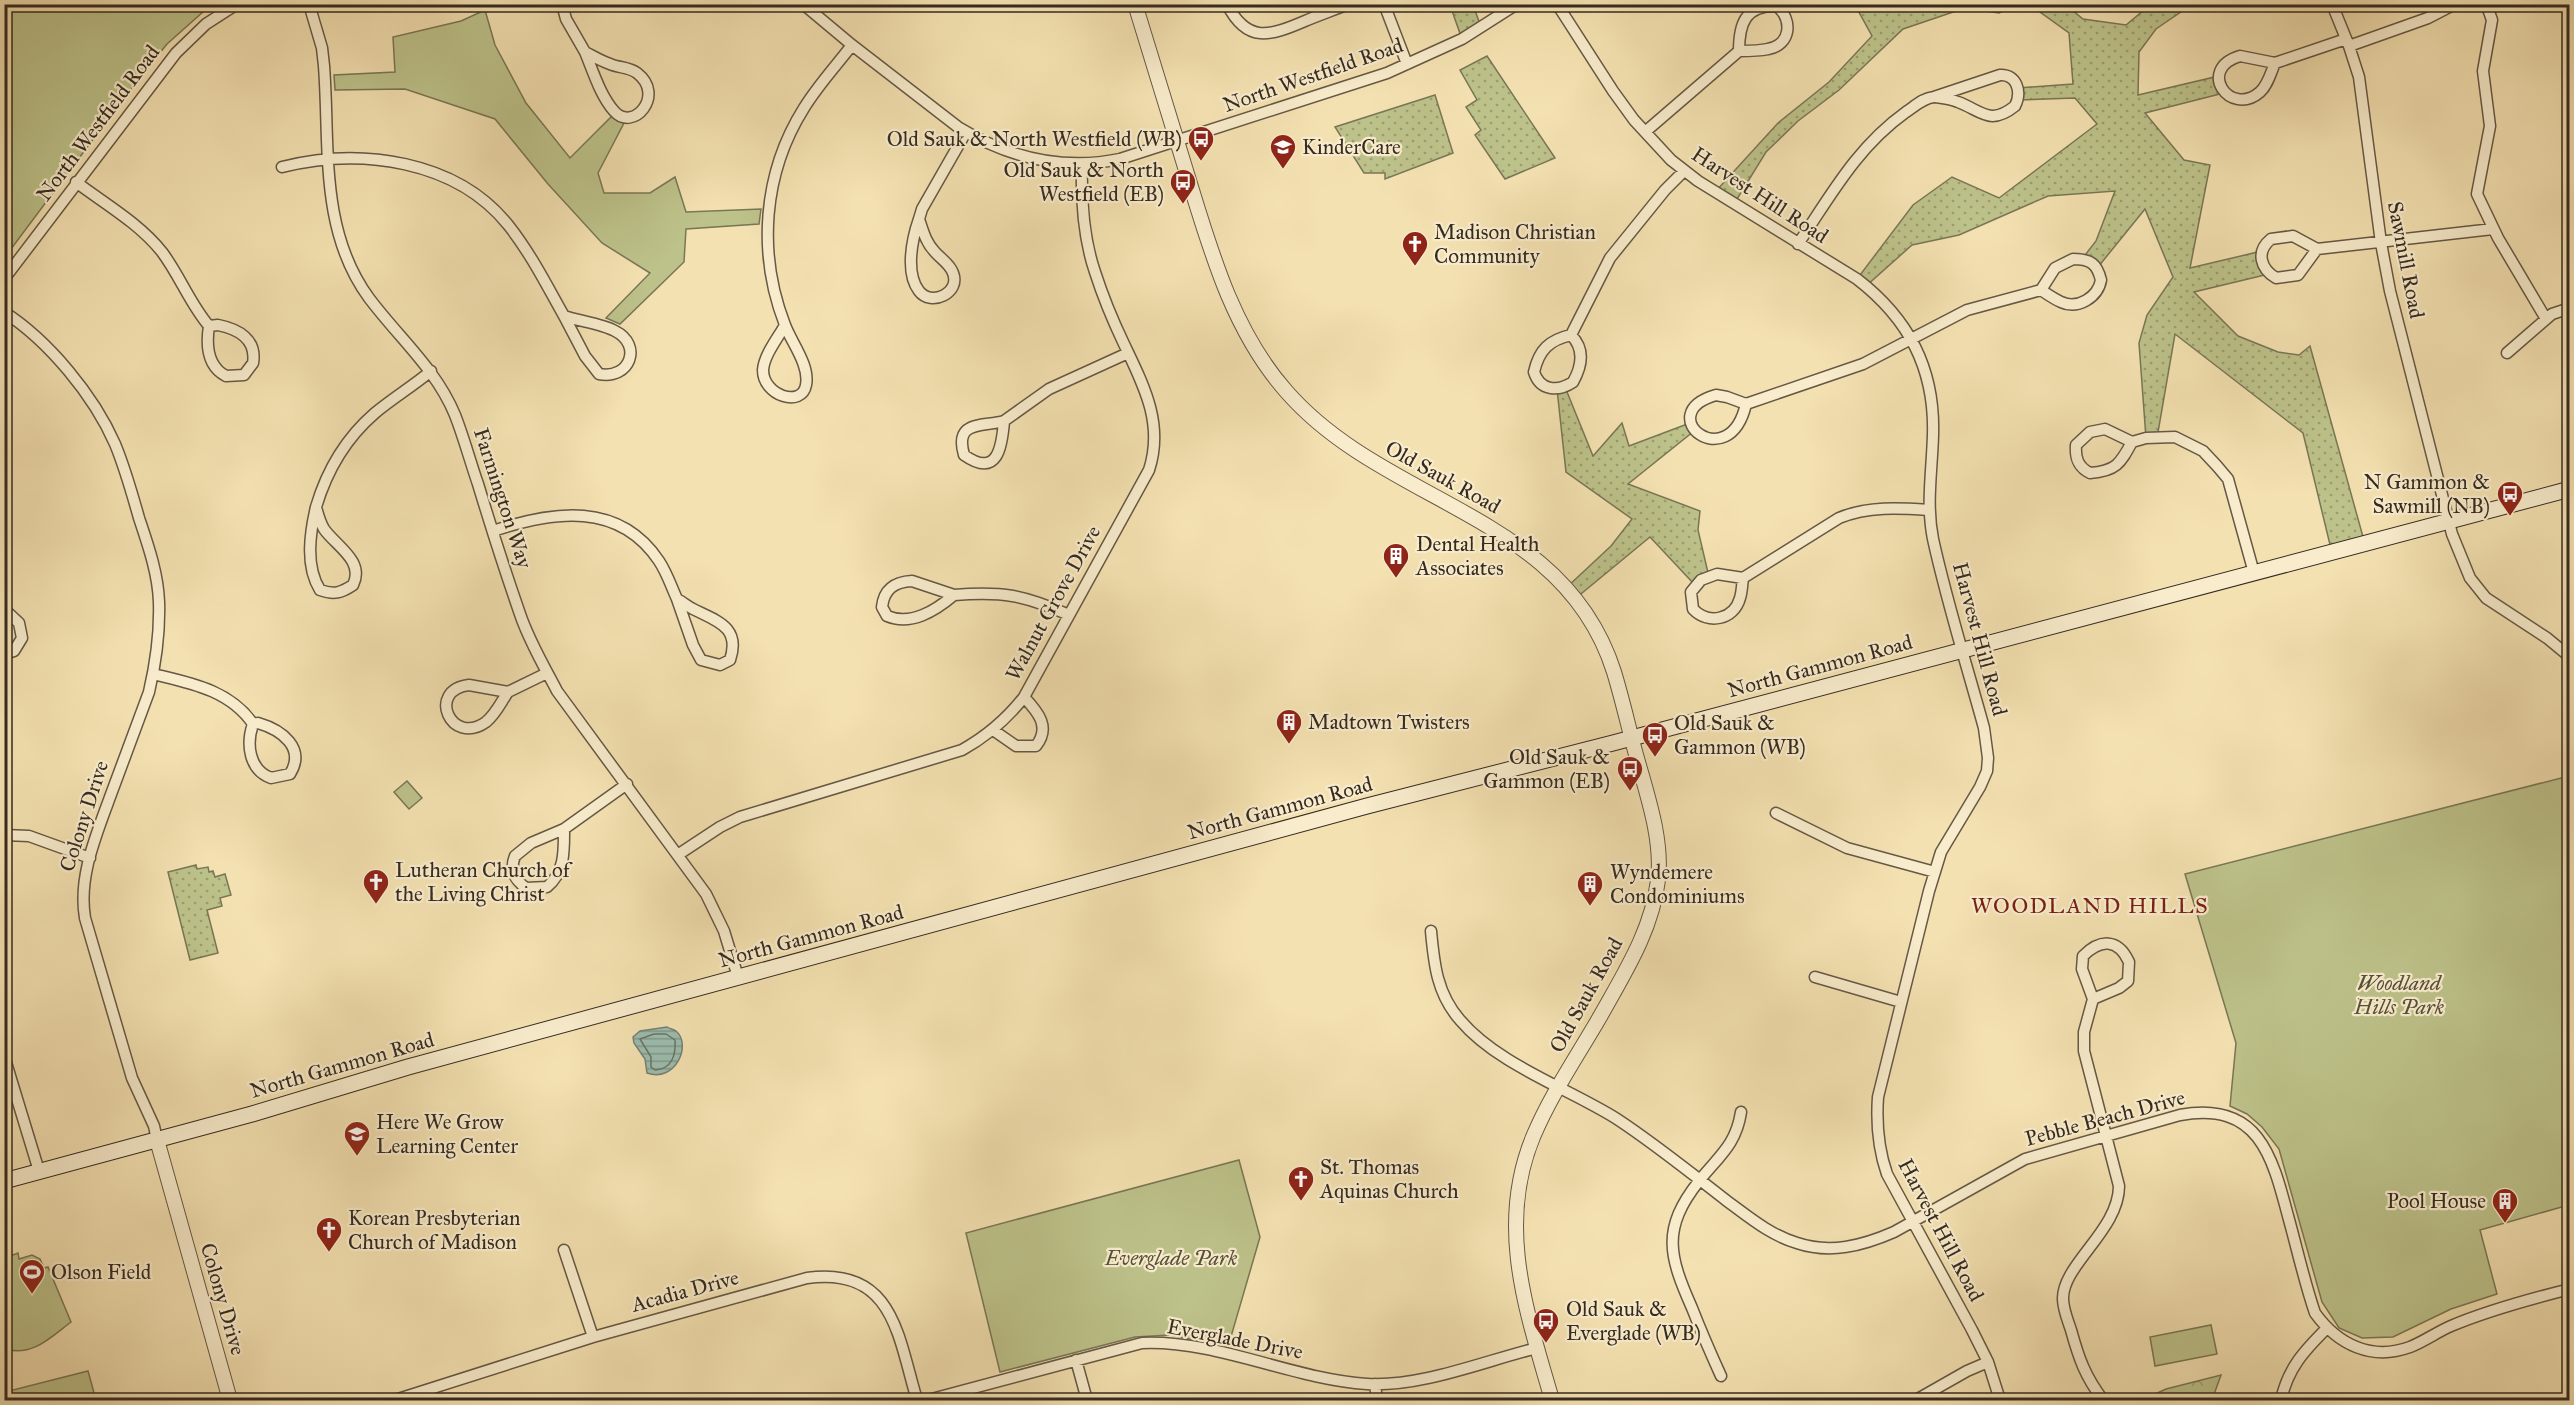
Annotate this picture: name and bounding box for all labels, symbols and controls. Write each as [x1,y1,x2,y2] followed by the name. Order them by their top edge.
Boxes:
[1219,32,1407,118] street label: North Westfield Road
[31,39,165,206] street label: North Westfield Road
[1186,124,1216,162] bus stop icon: Old Sauk & North Westfield (WB)
[887,126,1182,152] place label: Old Sauk & North Westfield (WB)
[1268,132,1298,170] school or university icon: KinderCare
[1302,134,1401,160] place label: KinderCare
[1687,141,1834,249] street label: Harvest Hill Road
[1003,157,1164,207] place label: Old Sauk & North Westfield (EB)
[1168,167,1198,205] bus stop icon: Old Sauk & North Westfield (EB)
[2382,199,2430,321] street label: Sawmill Road
[1434,219,1596,269] place label: Madison Christian Community
[1400,229,1430,267] church icon: Madison Christian Community
[468,425,538,573] street label: Farmington Way
[1381,435,1506,520] street label: Old Sauk Road
[2364,469,2490,519] place label: N Gammon & Sawmill (NB)
[2495,479,2525,517] bus stop icon: N Gammon & Sawmill (NB)
[1000,521,1106,685] street label: Walnut Grove Drive
[1415,531,1540,581] place label: Dental Health Associates
[1381,541,1411,579] building icon: Dental Health Associates
[1947,559,2013,719] street label: Harvest Hill Road
[1725,629,1916,703] street label: North Gammon Road
[1274,707,1304,745] building icon: Madtown Twisters
[1308,709,1470,735] place label: Madtown Twisters
[1674,710,1806,760] place label: Old Sauk & Gammon (WB)
[1640,720,1670,758] bus stop icon: Old Sauk & Gammon (WB)
[1483,744,1610,794] place label: Old Sauk & Gammon (EB)
[1615,754,1645,792] bus stop icon: Old Sauk & Gammon (EB)
[54,757,114,875] street label: Colony Drive
[1185,771,1376,845] street label: North Gammon Road
[395,857,573,907] place label: Lutheran Church of the Living Christ
[1610,859,1745,909] place label: Wyndemere Condominiums
[361,867,391,905] church icon: Lutheran Church of the Living Christ
[1575,869,1605,907] building icon: Wyndemere Condominiums
[1971,892,2209,919] district label: WOODLAND HILLS
[716,899,907,973] street label: North Gammon Road
[1544,932,1629,1057] street label: Old Sauk Road
[2353,970,2445,1020] park label: Woodland Hills Park
[247,1026,438,1104] street label: North Gammon Road
[2022,1084,2188,1152] street label: Pebble Beach Drive
[376,1109,518,1159] place label: Here We Grow Learning Center
[342,1119,372,1157] school or university icon: Here We Grow Learning Center
[1319,1154,1459,1204] place label: St. Thomas Aquinas Church
[1892,1154,1990,1306] street label: Harvest Hill Road
[1286,1164,1316,1202] church icon: St. Thomas Aquinas Church
[2490,1186,2520,1224] building icon: Pool House
[2387,1188,2486,1214] place label: Pool House
[348,1205,520,1255] place label: Korean Presbyterian Church of Madison
[314,1215,344,1253] church icon: Korean Presbyterian Church of Madison
[195,1240,251,1358] street label: Colony Drive
[1104,1245,1238,1271] park label: Everglade Park
[17,1257,47,1295] sports icon: Olson Field
[51,1259,152,1285] place label: Olson Field
[628,1264,742,1318] street label: Acadia Drive
[1566,1296,1701,1346] place label: Old Sauk & Everglade (WB)
[1531,1306,1561,1344] bus stop icon: Old Sauk & Everglade (WB)
[1165,1313,1305,1365] street label: Everglade Drive

